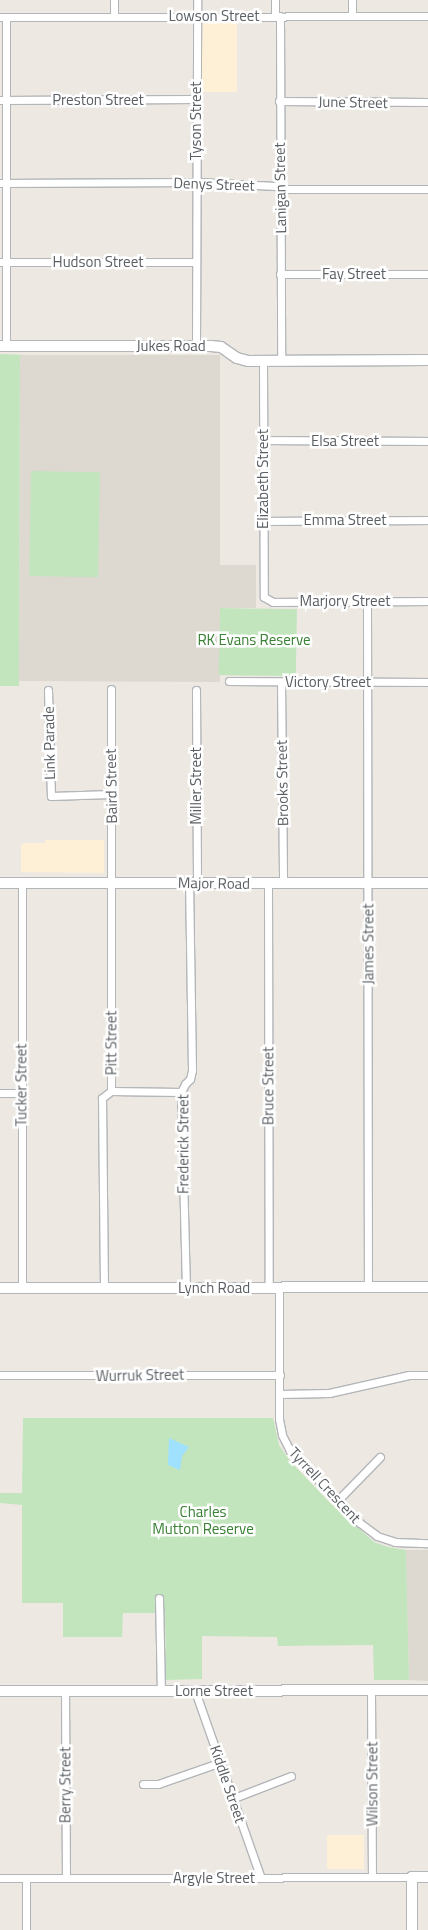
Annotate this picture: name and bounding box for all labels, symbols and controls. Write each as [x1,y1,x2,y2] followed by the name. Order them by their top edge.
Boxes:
[168,7,260,25] street label: Lowson Street
[187,82,205,160] street label: Tyson Street
[52,91,144,109] street label: Preston Street
[318,92,388,112] street label: June Street
[270,142,290,234] street label: Lanigan Street
[173,174,255,194] street label: Denys Street
[53,253,143,271] street label: Hudson Street
[322,265,386,283] street label: Fay Street
[136,337,206,355] street label: Jukes Road
[254,429,272,529] street label: Elizabeth Street
[311,432,379,450] street label: Elsa Street
[304,511,386,529] street label: Emma Street
[300,592,390,610] street label: Marjory Street
[197,631,311,649] park label: RK Evans Reserve
[285,673,371,691] street label: Victory Street
[39,706,59,780] street label: Link Parade
[272,740,292,826] street label: Brooks Street
[187,747,205,825] street label: Miller Street
[101,748,121,824] street label: Baird Street
[178,873,250,893] street label: Major Road
[359,904,377,984] street label: James Street
[102,1011,120,1075] street label: Pitt Street
[12,1044,30,1126] street label: Tucker Street
[259,1047,277,1125] street label: Bruce Street
[174,1094,192,1194] street label: Frederick Street
[178,1279,250,1297] street label: Lynch Road
[96,1365,184,1385] street label: Wurruk Street
[285,1443,365,1527] street label: Tyrrell Crescent
[152,1502,254,1537] park label: Charles Mutton Reserve
[175,1682,253,1700] street label: Lorne Street
[363,1742,381,1826] street label: Wilson Street
[206,1743,250,1825] street label: Kiddle Street
[56,1747,74,1823] street label: Berry Street
[173,1869,255,1887] street label: Argyle Street

